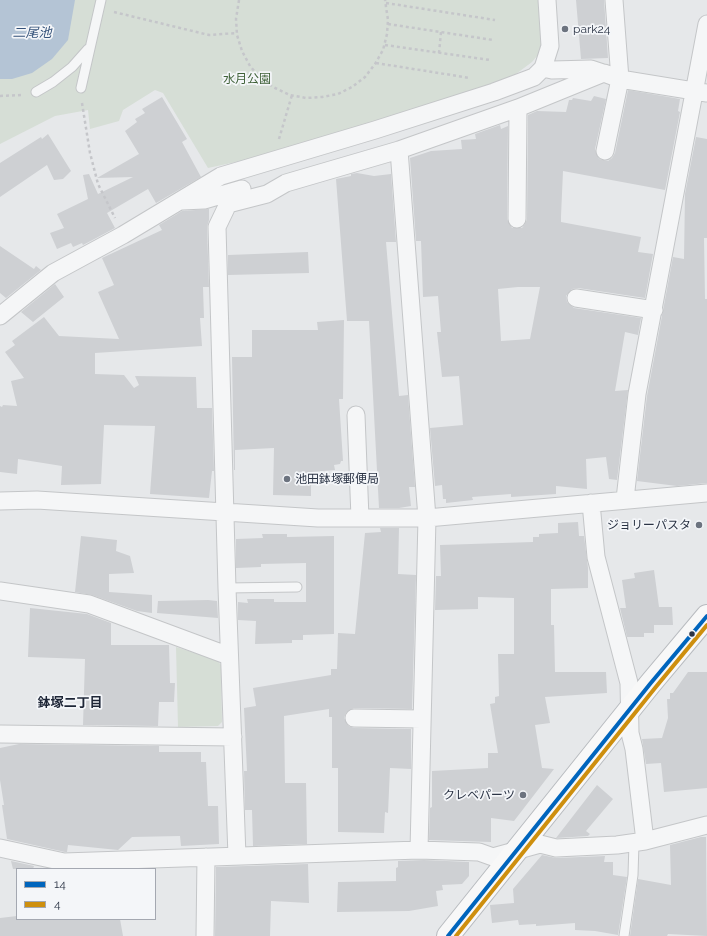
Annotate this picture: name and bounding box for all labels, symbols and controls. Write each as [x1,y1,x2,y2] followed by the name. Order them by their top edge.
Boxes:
[573,22,610,36] place label: park24
[560,24,570,34] marker: park24
[13,25,51,41] water label: 二尾池
[223,72,271,86] park label: 水月公園
[295,472,379,486] place label: 池田鉢塚郵便局
[282,474,292,484] marker: 池田鉢塚郵便局
[607,518,691,532] place label: ジョリーパスタ
[694,520,704,530] marker: ジョリーパスタ
[687,629,697,639] unlabelled marker
[38,695,102,711] district label: 鉢塚二丁目
[443,788,515,802] place label: クレベパーツ
[518,790,528,800] marker: クレベパーツ
[16,868,156,920] legend
[54,877,66,891] text: 14
[54,897,61,911] text: 4

